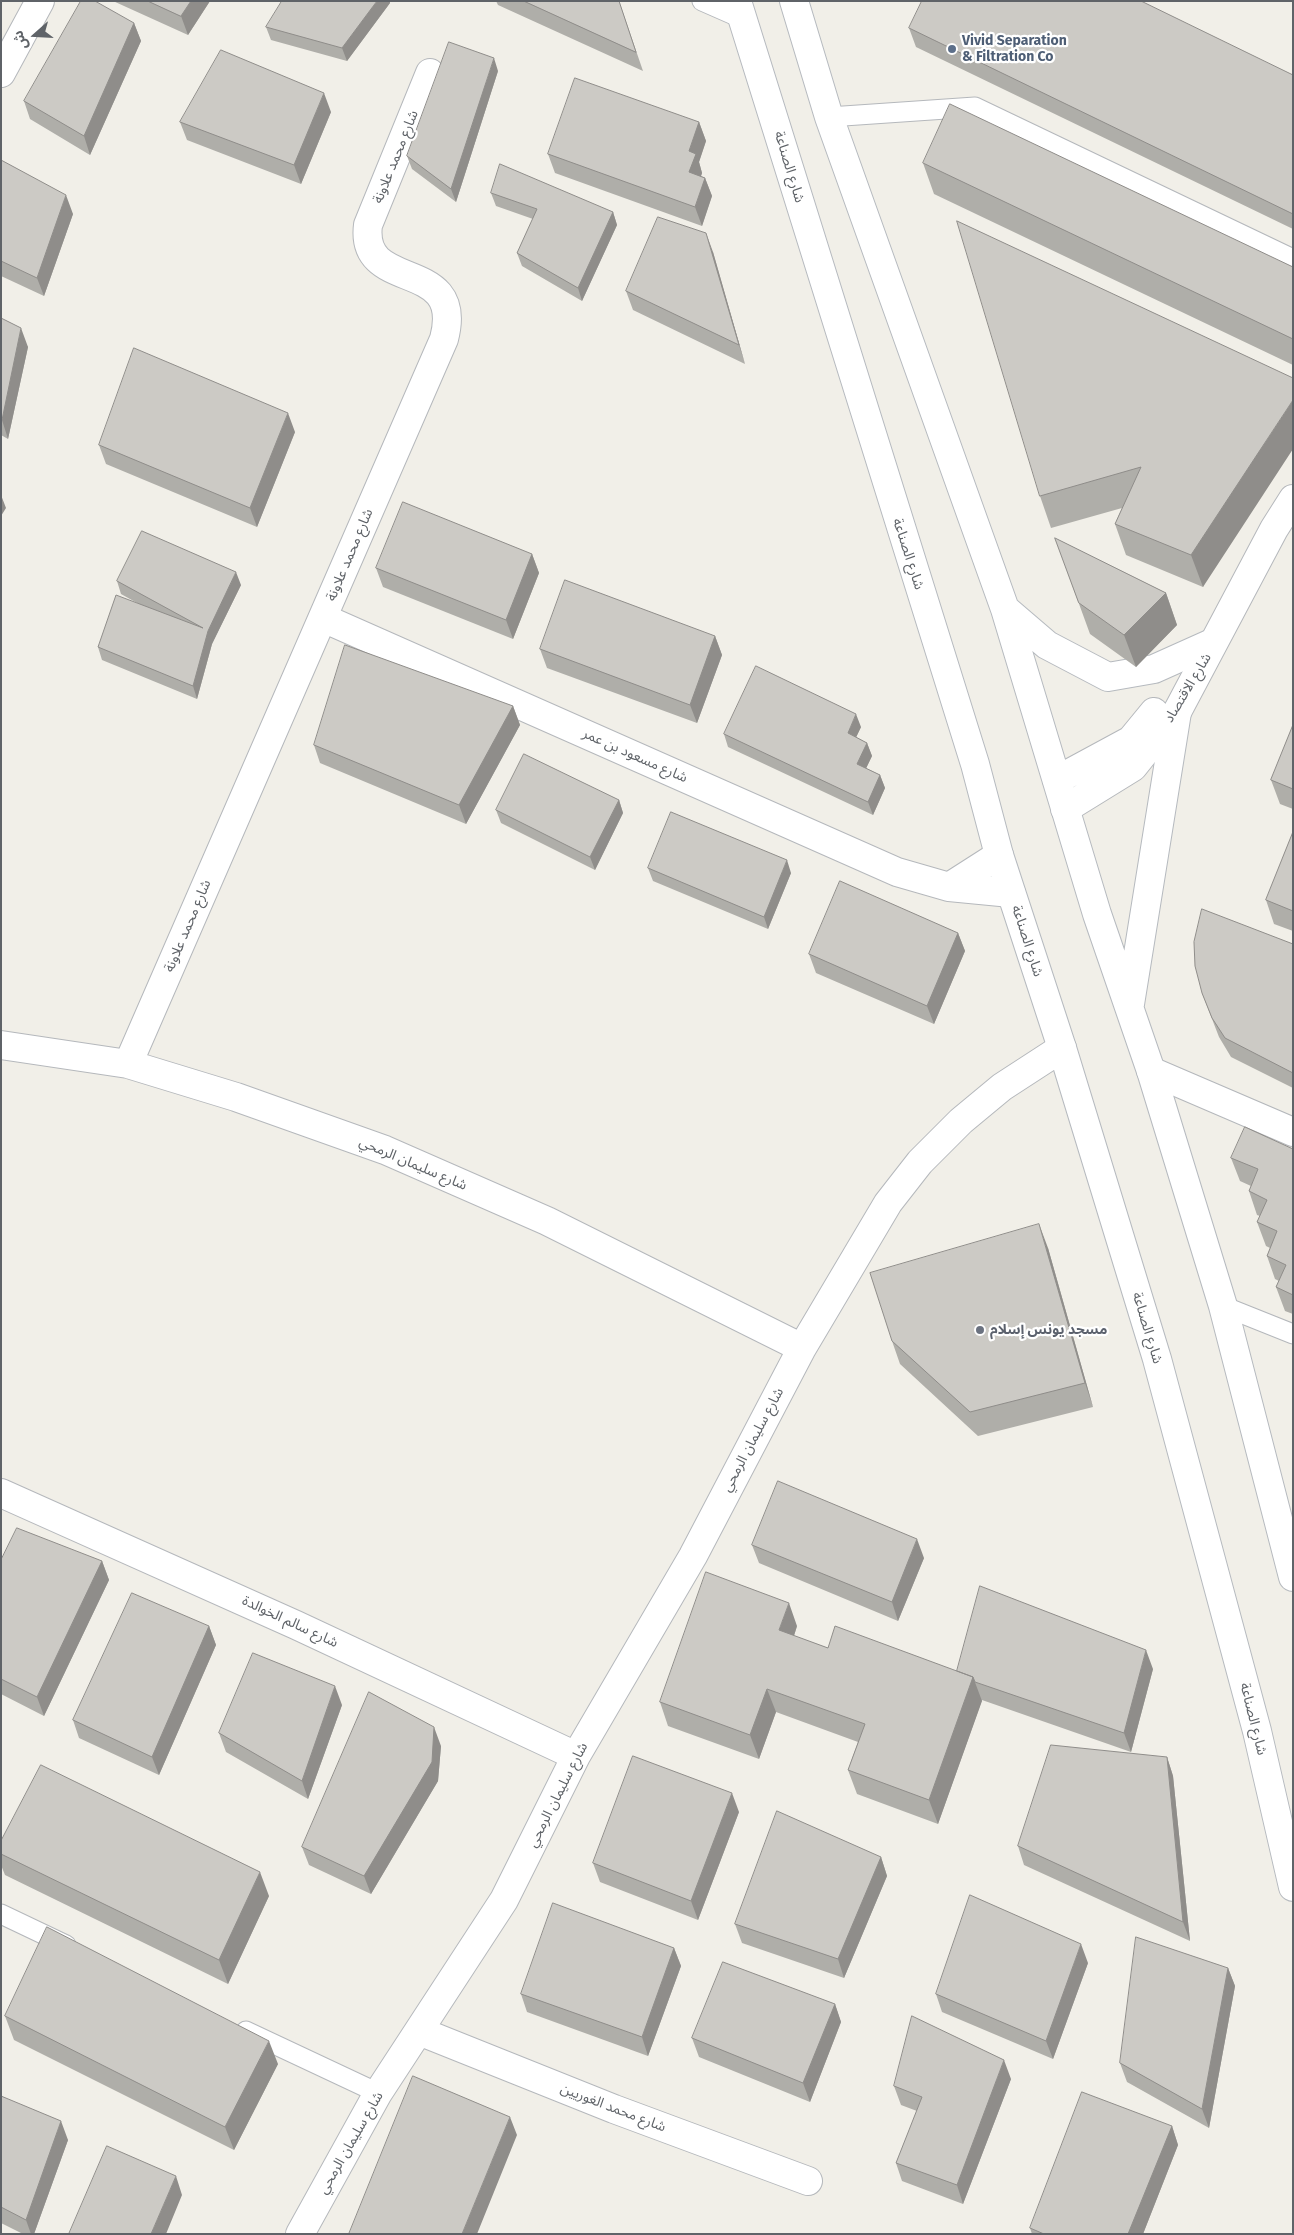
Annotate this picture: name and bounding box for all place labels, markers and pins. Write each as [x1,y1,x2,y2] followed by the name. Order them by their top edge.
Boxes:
[962,33,1067,65] place label: Vivid Separation & Filtration Co
[946,43,958,55] marker: Vivid Separation & Filtration Co
[990,1322,1107,1338] place label: مسجد يونس إسلام
[974,1324,986,1336] marker: مسجد يونس إسلام

